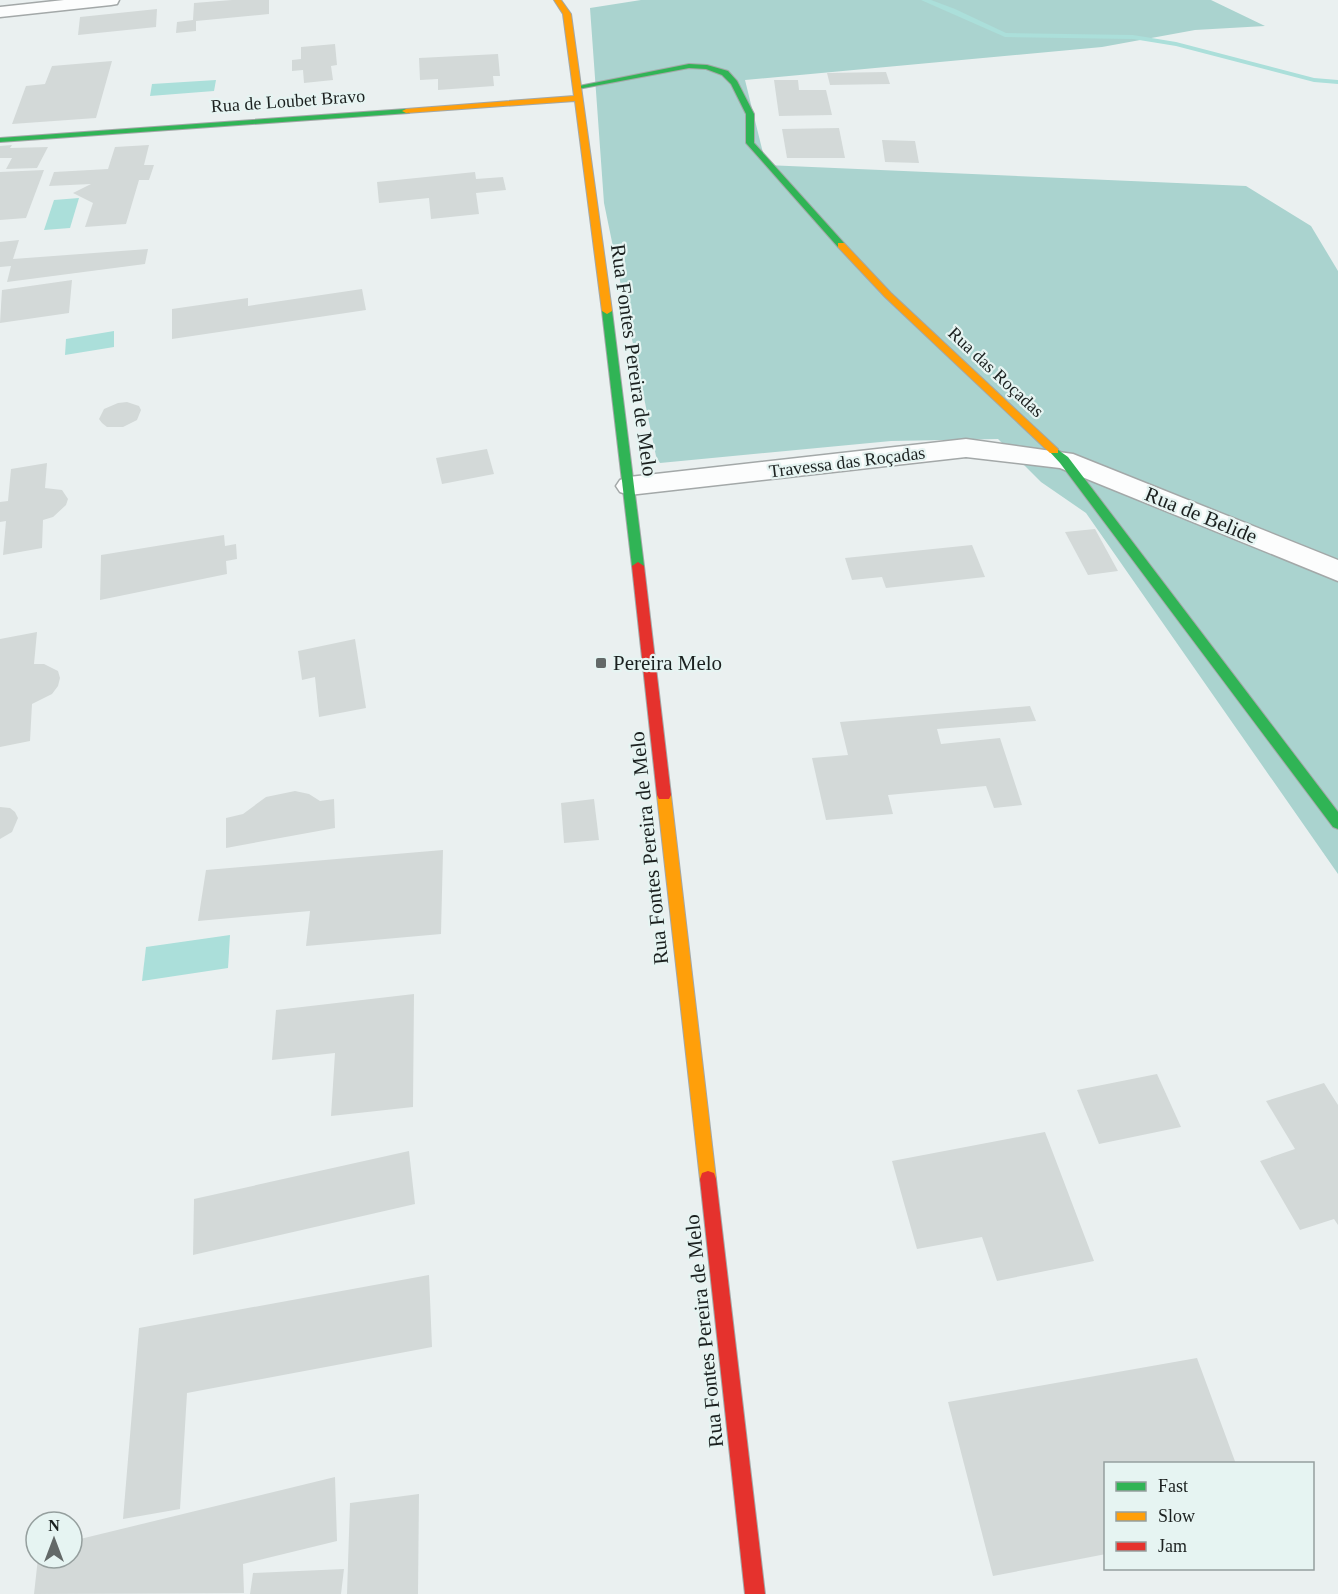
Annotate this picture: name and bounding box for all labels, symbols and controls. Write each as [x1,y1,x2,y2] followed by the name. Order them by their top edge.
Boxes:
[210,86,366,116] street label: Rua de Loubet Bravo
[606,242,662,478] street label: Rua Fontes Pereira de Melo
[944,323,1048,421] street label: Rua das Roçadas
[768,442,926,482] street label: Travessa das Roçadas
[1141,482,1261,548] street label: Rua de Belide
[613,651,722,675] place label: Pereira Melo
[594,656,608,670] marker: Pereira Melo
[625,730,673,966] street label: Rua Fontes Pereira de Melo
[680,1213,728,1449] street label: Rua Fontes Pereira de Melo
[1104,1462,1314,1570] legend
[1158,1476,1188,1496] text: Fast
[1158,1506,1195,1526] text: Slow
[24,1510,84,1570] north arrow
[48,1517,60,1534] text: N
[1158,1536,1187,1556] text: Jam

